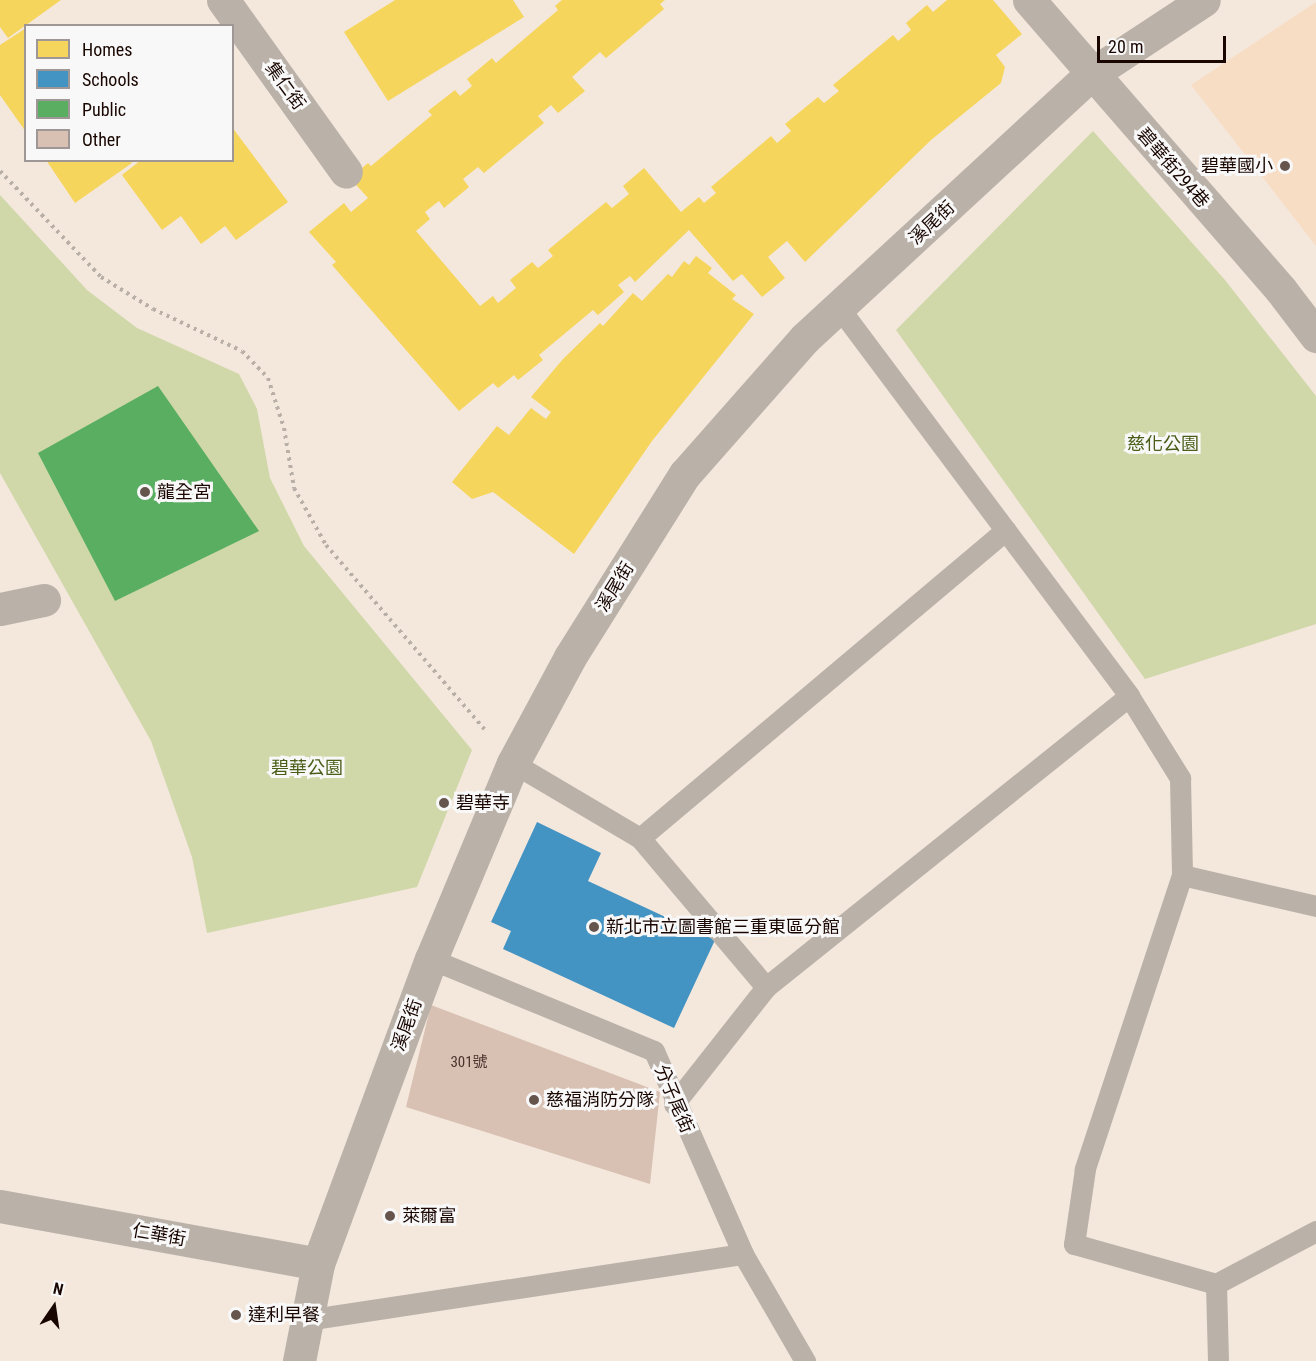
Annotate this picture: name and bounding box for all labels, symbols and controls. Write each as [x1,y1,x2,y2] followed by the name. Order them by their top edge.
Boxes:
[24,24,234,162] legend
[1100,24,1229,62] scale bar
[1108,36,1143,57] text: 20 m
[82,39,132,60] text: Homes
[260,58,310,114] street label: 集仁街
[82,69,139,90] text: Schools
[82,99,126,120] text: Public
[1132,124,1214,212] street label: 碧華街294巷
[82,129,121,150] text: Other
[1201,155,1273,177] place label: 碧華國小
[1278,159,1292,173] marker: 碧華國小
[905,197,959,249] street label: 溪尾街
[1127,433,1199,455] park label: 慈化公園
[157,481,211,503] place label: 龍全宮
[138,485,152,499] marker: 龍全宮
[592,558,638,616] street label: 溪尾街
[271,757,343,779] park label: 碧華公園
[456,792,510,814] place label: 碧華寺
[437,796,451,810] marker: 碧華寺
[606,916,840,938] place label: 新北市立圖書館三重東區分館
[587,920,601,934] marker: 新北市立圖書館三重東區分館
[388,996,426,1054] street label: 溪尾街
[450,1054,488,1072] house number: 301號
[650,1062,698,1136] street label: 分子尾街
[546,1089,654,1111] place label: 慈福消防分隊
[527,1093,541,1107] marker: 慈福消防分隊
[402,1205,456,1227] place label: 萊爾富
[383,1209,397,1223] marker: 萊爾富
[131,1220,187,1250] street label: 仁華街
[24,1277,84,1337] north arrow
[51,1279,65,1299] text: N
[248,1304,320,1326] place label: 達利早餐
[229,1308,243,1322] marker: 達利早餐

